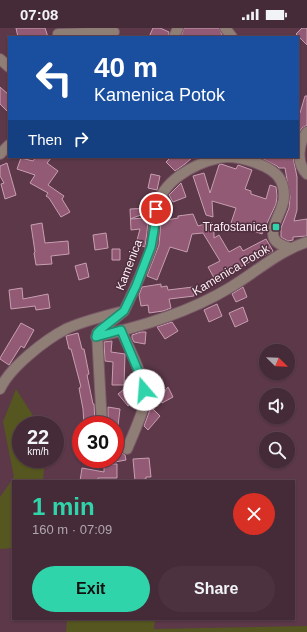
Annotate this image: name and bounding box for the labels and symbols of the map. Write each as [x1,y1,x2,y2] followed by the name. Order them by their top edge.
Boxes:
[139,192,173,226] pin
[202,220,268,234] place label: Trafostanica
[271,222,281,232] marker: Trafostanica
[113,237,145,292] street label: Kamenica
[190,241,273,299] street label: Kamenica Potok
[259,344,295,380] north arrow
[123,369,165,411] position arrow
[72,416,124,468] speed limit sign: 30

